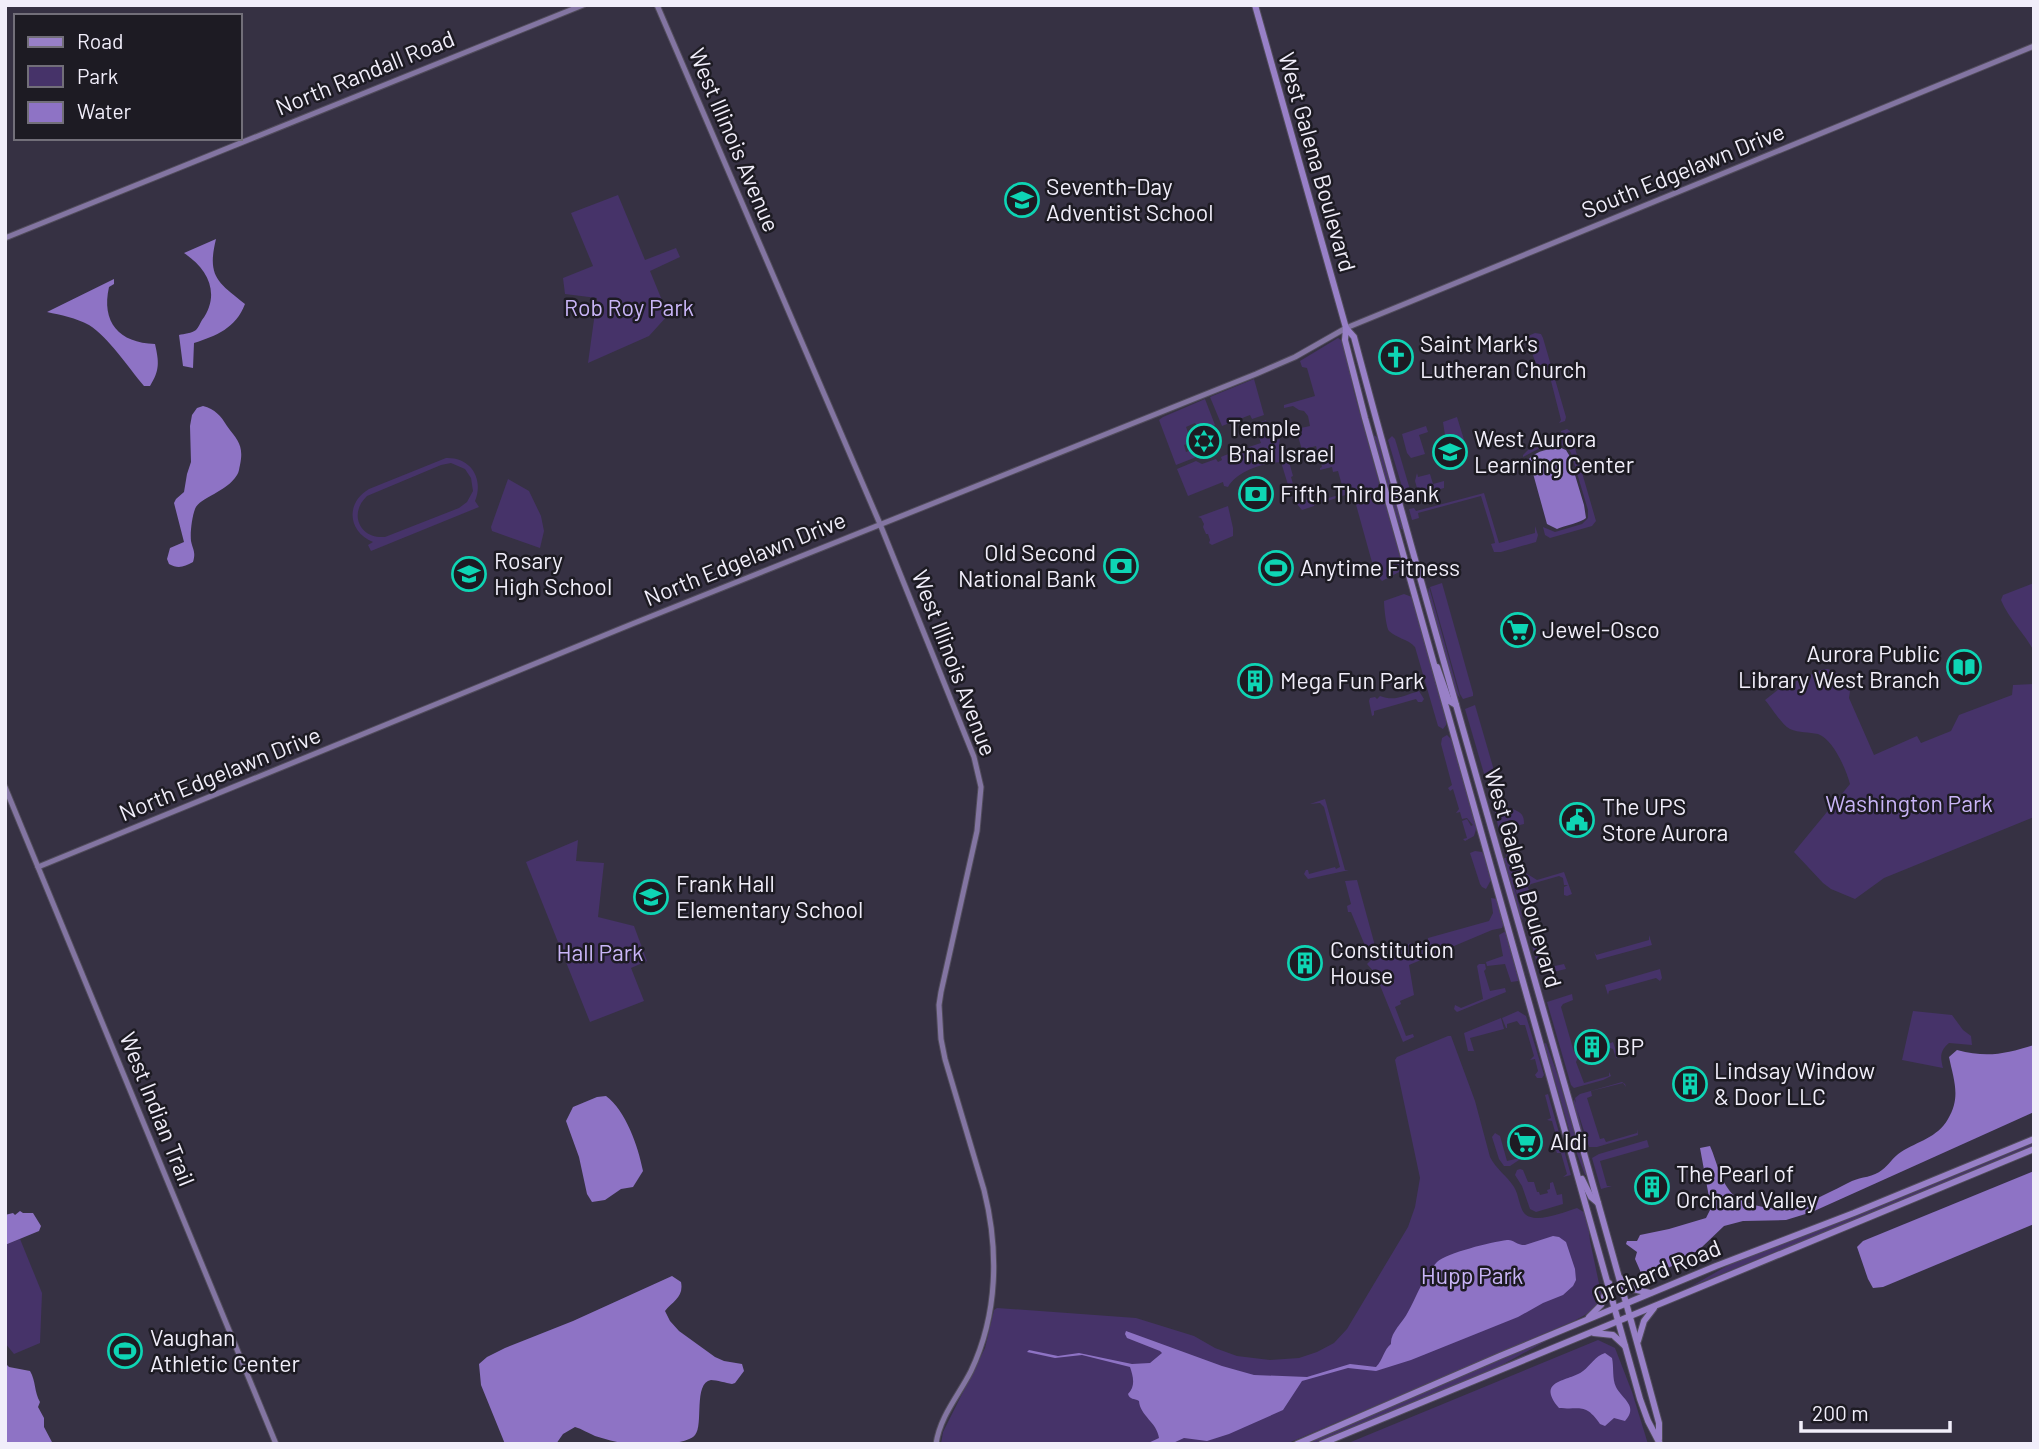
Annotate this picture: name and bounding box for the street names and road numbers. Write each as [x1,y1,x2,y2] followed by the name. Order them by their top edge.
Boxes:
[271,23,458,121] street label: North Randall Road
[684,43,786,236] street label: West Illinois Avenue
[1273,49,1363,275] street label: West Galena Boulevard
[1577,117,1788,224] street label: South Edgelawn Drive
[640,505,850,611] street label: North Edgelawn Drive
[907,566,1003,760] street label: West Illinois Avenue
[115,720,325,826] street label: North Edgelawn Drive
[1479,765,1569,991] street label: West Galena Boulevard
[114,1028,202,1190] street label: West Indian Trail
[1589,1233,1724,1309] street label: Orchard Road

